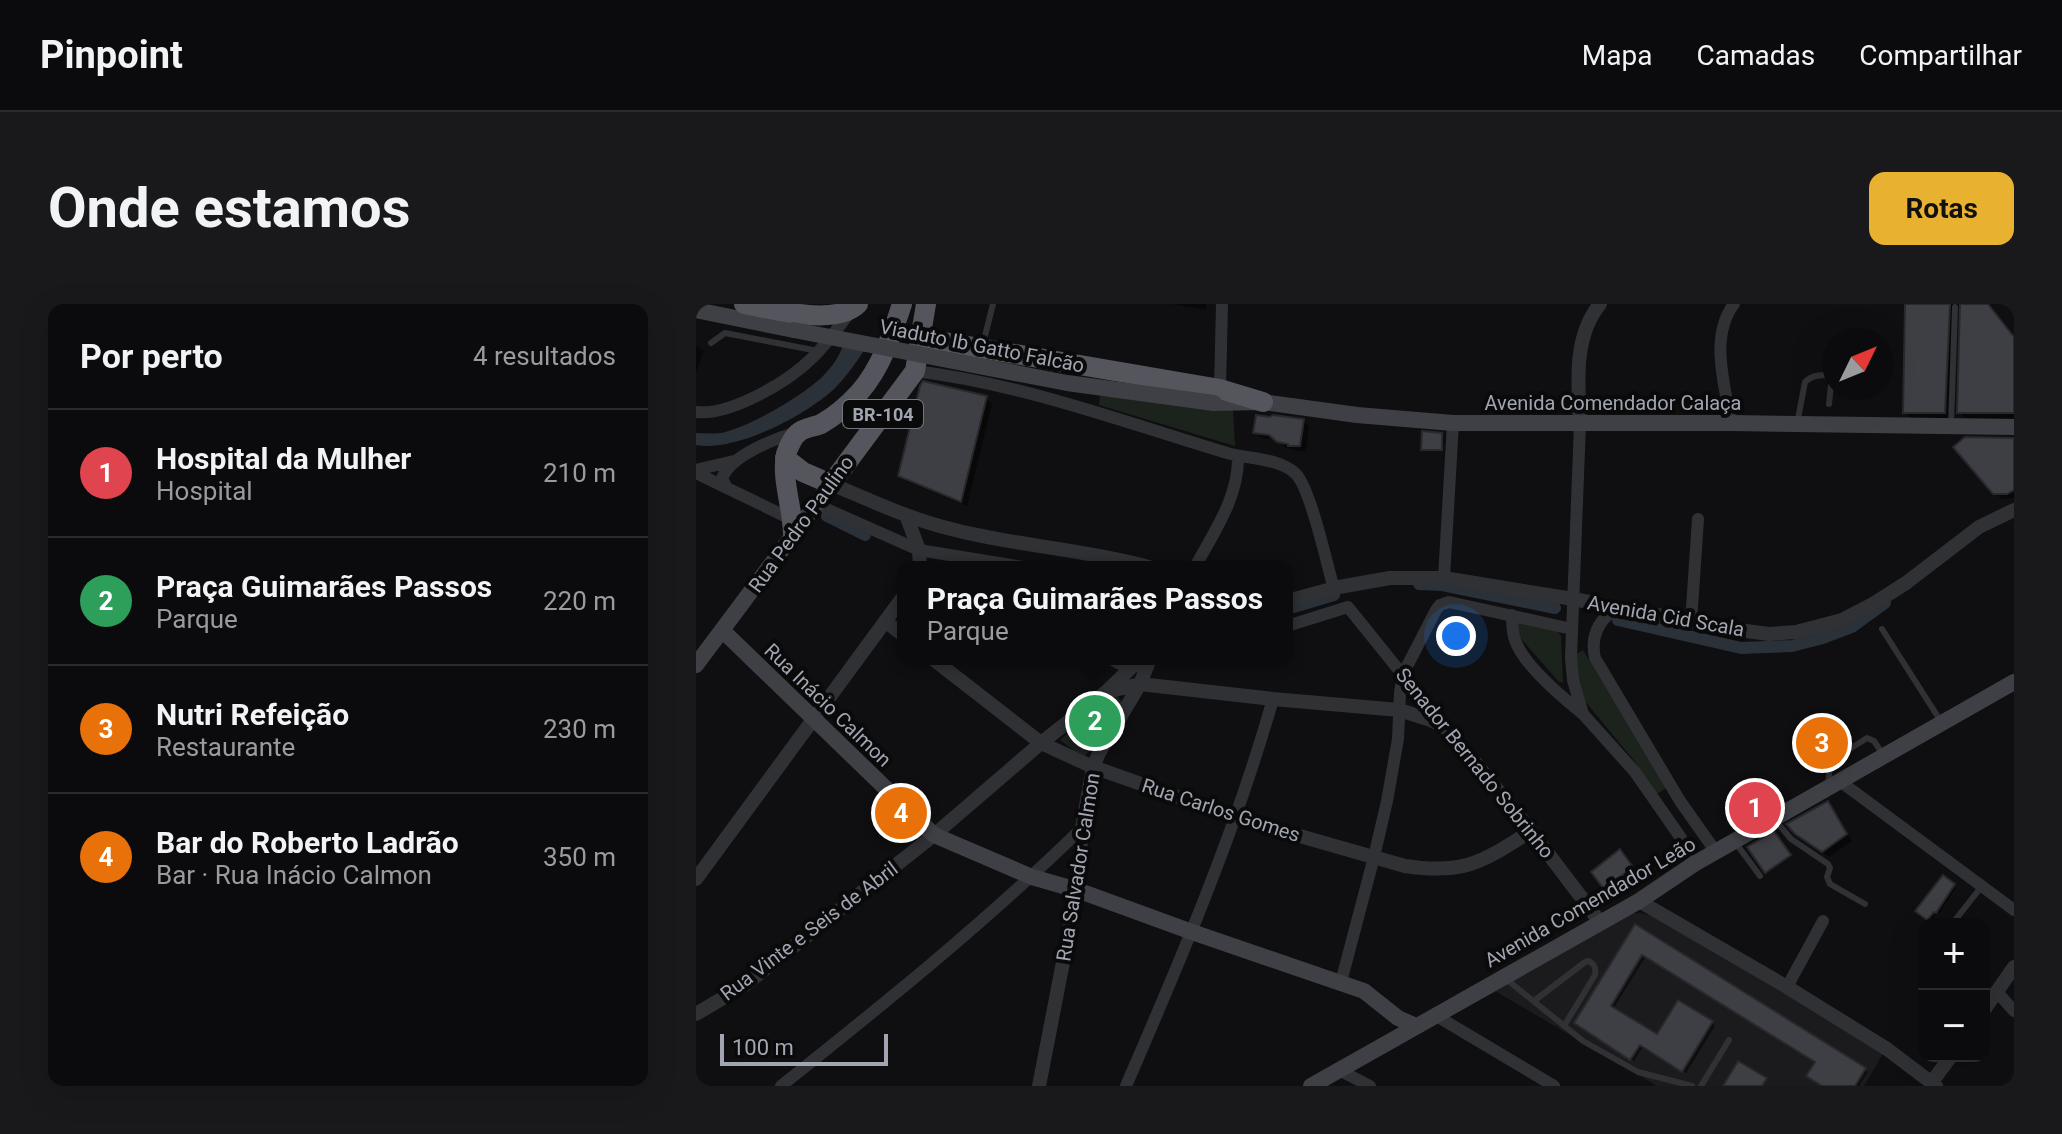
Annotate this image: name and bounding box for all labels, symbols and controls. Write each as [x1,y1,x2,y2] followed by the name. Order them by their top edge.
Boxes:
[40,33,183,77] text: Pinpoint
[1582,39,1652,72] text: Mapa
[1696,39,1815,72] text: Camadas
[1859,39,2022,72] text: Compartilhar
[1869,172,2014,245] button: Rotas
[48,175,411,241] text: Onde estamos
[878,314,1086,378] street label: Viaduto Ib Gatto Falcão
[1822,328,1894,400] north arrow
[80,336,223,376] text: Por perto
[473,341,616,371] text: 4 resultados
[1485,391,1741,415] street label: Avenida Comendador Calaça
[843,400,923,428] road number: BR-104
[156,441,411,476] text: Hospital da Mulher
[743,451,859,597] street label: Rua Pedro Paulino
[99,458,113,488] text: 1
[543,458,616,488] text: 210 m
[156,476,253,506] text: Hospital
[897,561,1293,665] popup
[156,569,492,604] text: Praça Guimarães Passos
[927,581,1263,616] text: Praça Guimarães Passos
[99,586,113,616] text: 2
[543,586,616,616] text: 220 m
[1586,590,1746,642] street label: Avenida Cid Scala
[156,604,238,634] text: Parque
[927,616,1009,646] text: Parque
[1436,616,1476,656] your location
[760,638,896,772] street label: Rua Inácio Calmon
[1391,663,1559,863] street label: Senador Bernado Sobrinho
[1069,691,1121,751] pin: 2
[156,697,349,732] text: Nutri Refeição
[1796,713,1848,773] pin: 3
[99,714,113,744] text: 3
[543,714,616,744] text: 230 m
[156,732,295,762] text: Restaurante
[1051,771,1105,963] street label: Rua Salvador Calmon
[1139,773,1303,847] street label: Rua Carlos Gomes
[1729,778,1781,838] pin: 1
[875,783,927,843] pin: 4
[156,825,459,860] text: Bar do Roberto Ladrão
[1480,832,1700,972] street label: Avenida Comendador Leão
[99,842,113,872] text: 4
[543,842,616,872] text: 350 m
[716,856,902,1006] street label: Rua Vinte e Seis de Abril
[156,860,432,890] text: Bar · Rua Inácio Calmon
[1918,918,1990,1062] map controls
[1918,918,1990,990] button: +
[1918,990,1990,1062] button: −
[720,1030,888,1066] scale bar
[732,1035,794,1060] text: 100 m

